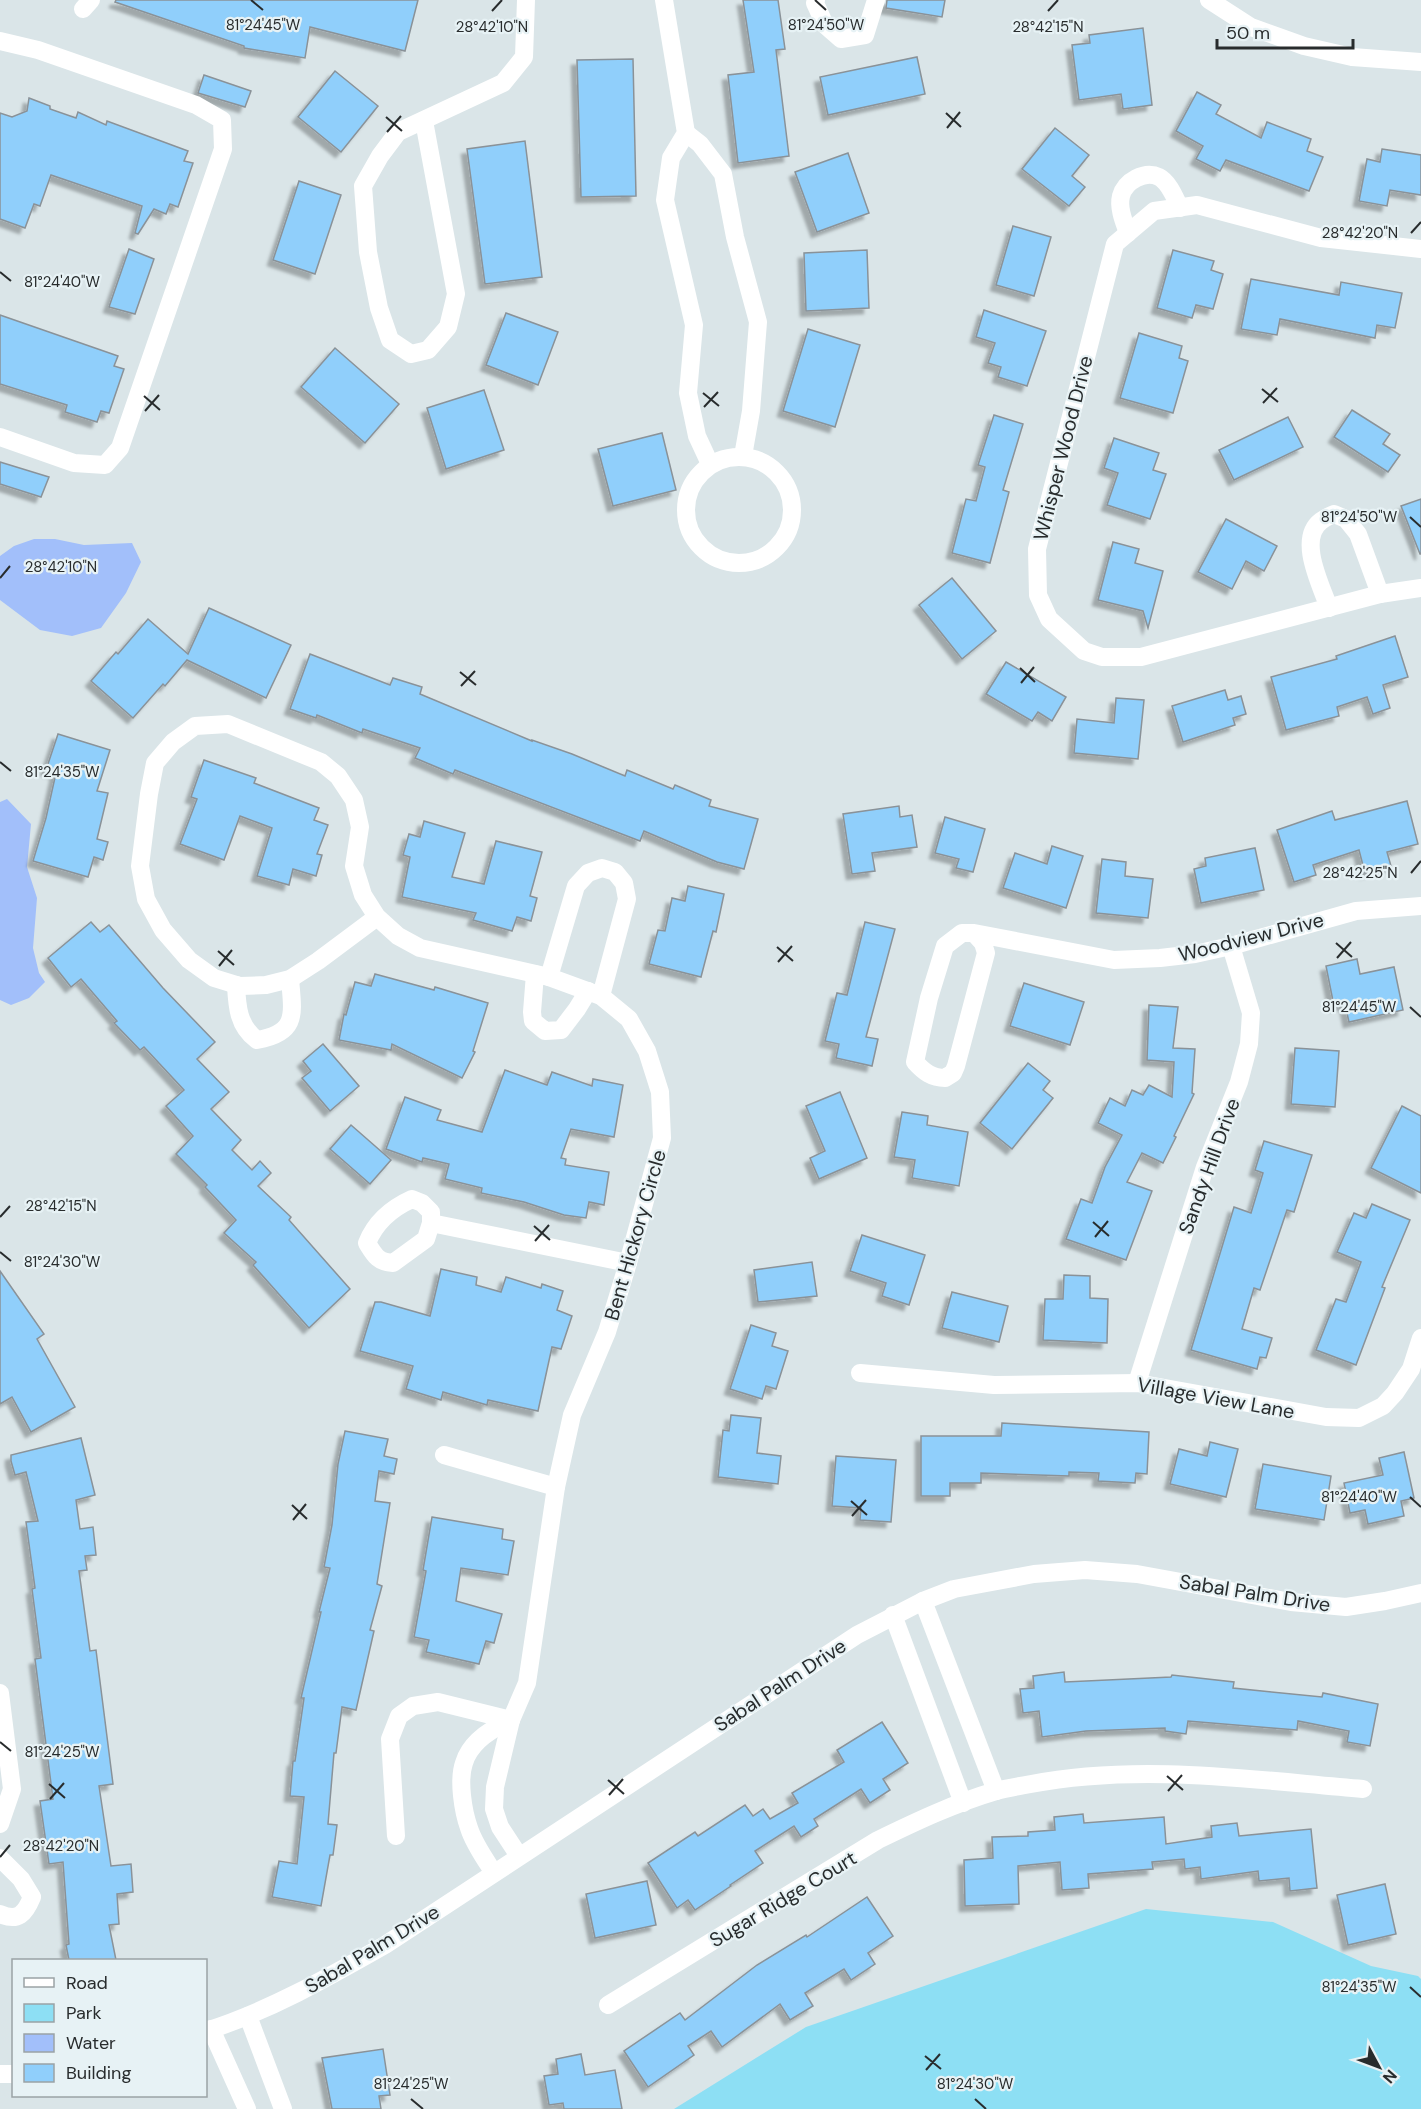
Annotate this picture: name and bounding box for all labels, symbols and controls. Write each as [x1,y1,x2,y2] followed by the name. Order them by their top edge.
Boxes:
[1217,12,1354,50] scale bar
[226,15,301,35] text: 81°24'45"W
[788,15,865,35] text: 81°24'50"W
[456,17,528,37] text: 28°42'10"N
[1012,17,1084,37] text: 28°42'15"N
[1226,21,1270,45] text: 50 m
[1322,223,1398,243] text: 28°42'20"N
[24,272,100,292] text: 81°24'40"W
[1027,353,1099,543] street label: Whisper Wood Drive
[1321,507,1398,527] text: 81°24'50"W
[25,557,97,577] text: 28°42'10"N
[24,762,100,782] text: 81°24'35"W
[1322,863,1398,883] text: 28°42'25"N
[1176,906,1326,968] street label: Woodview Drive
[1322,997,1397,1017] text: 81°24'45"W
[1172,1094,1246,1238] street label: Sandy Hill Drive
[598,1147,672,1323] street label: Bent Hickory Circle
[25,1196,97,1216] text: 28°42'15"N
[24,1252,101,1272] text: 81°24'30"W
[1135,1371,1297,1425] street label: Village View Lane
[1321,1487,1397,1507] text: 81°24'40"W
[1178,1568,1332,1618] street label: Sabal Palm Drive
[709,1633,851,1737] street label: Sabal Palm Drive
[25,1742,100,1762] text: 81°24'25"W
[23,1836,99,1856] text: 28°42'20"N
[705,1845,862,1953] street label: Sugar Ridge Court
[300,1899,444,1999] street label: Sabal Palm Drive
[12,1959,207,2097] legend
[66,1971,108,1995] text: Road
[1321,1977,1397,1997] text: 81°24'35"W
[66,2001,102,2025] text: Park
[66,2031,116,2055] text: Water
[1349,2037,1409,2097] north arrow
[66,2061,131,2085] text: Building
[1378,2065,1402,2088] text: N
[374,2074,449,2094] text: 81°24'25"W
[937,2074,1014,2094] text: 81°24'30"W

